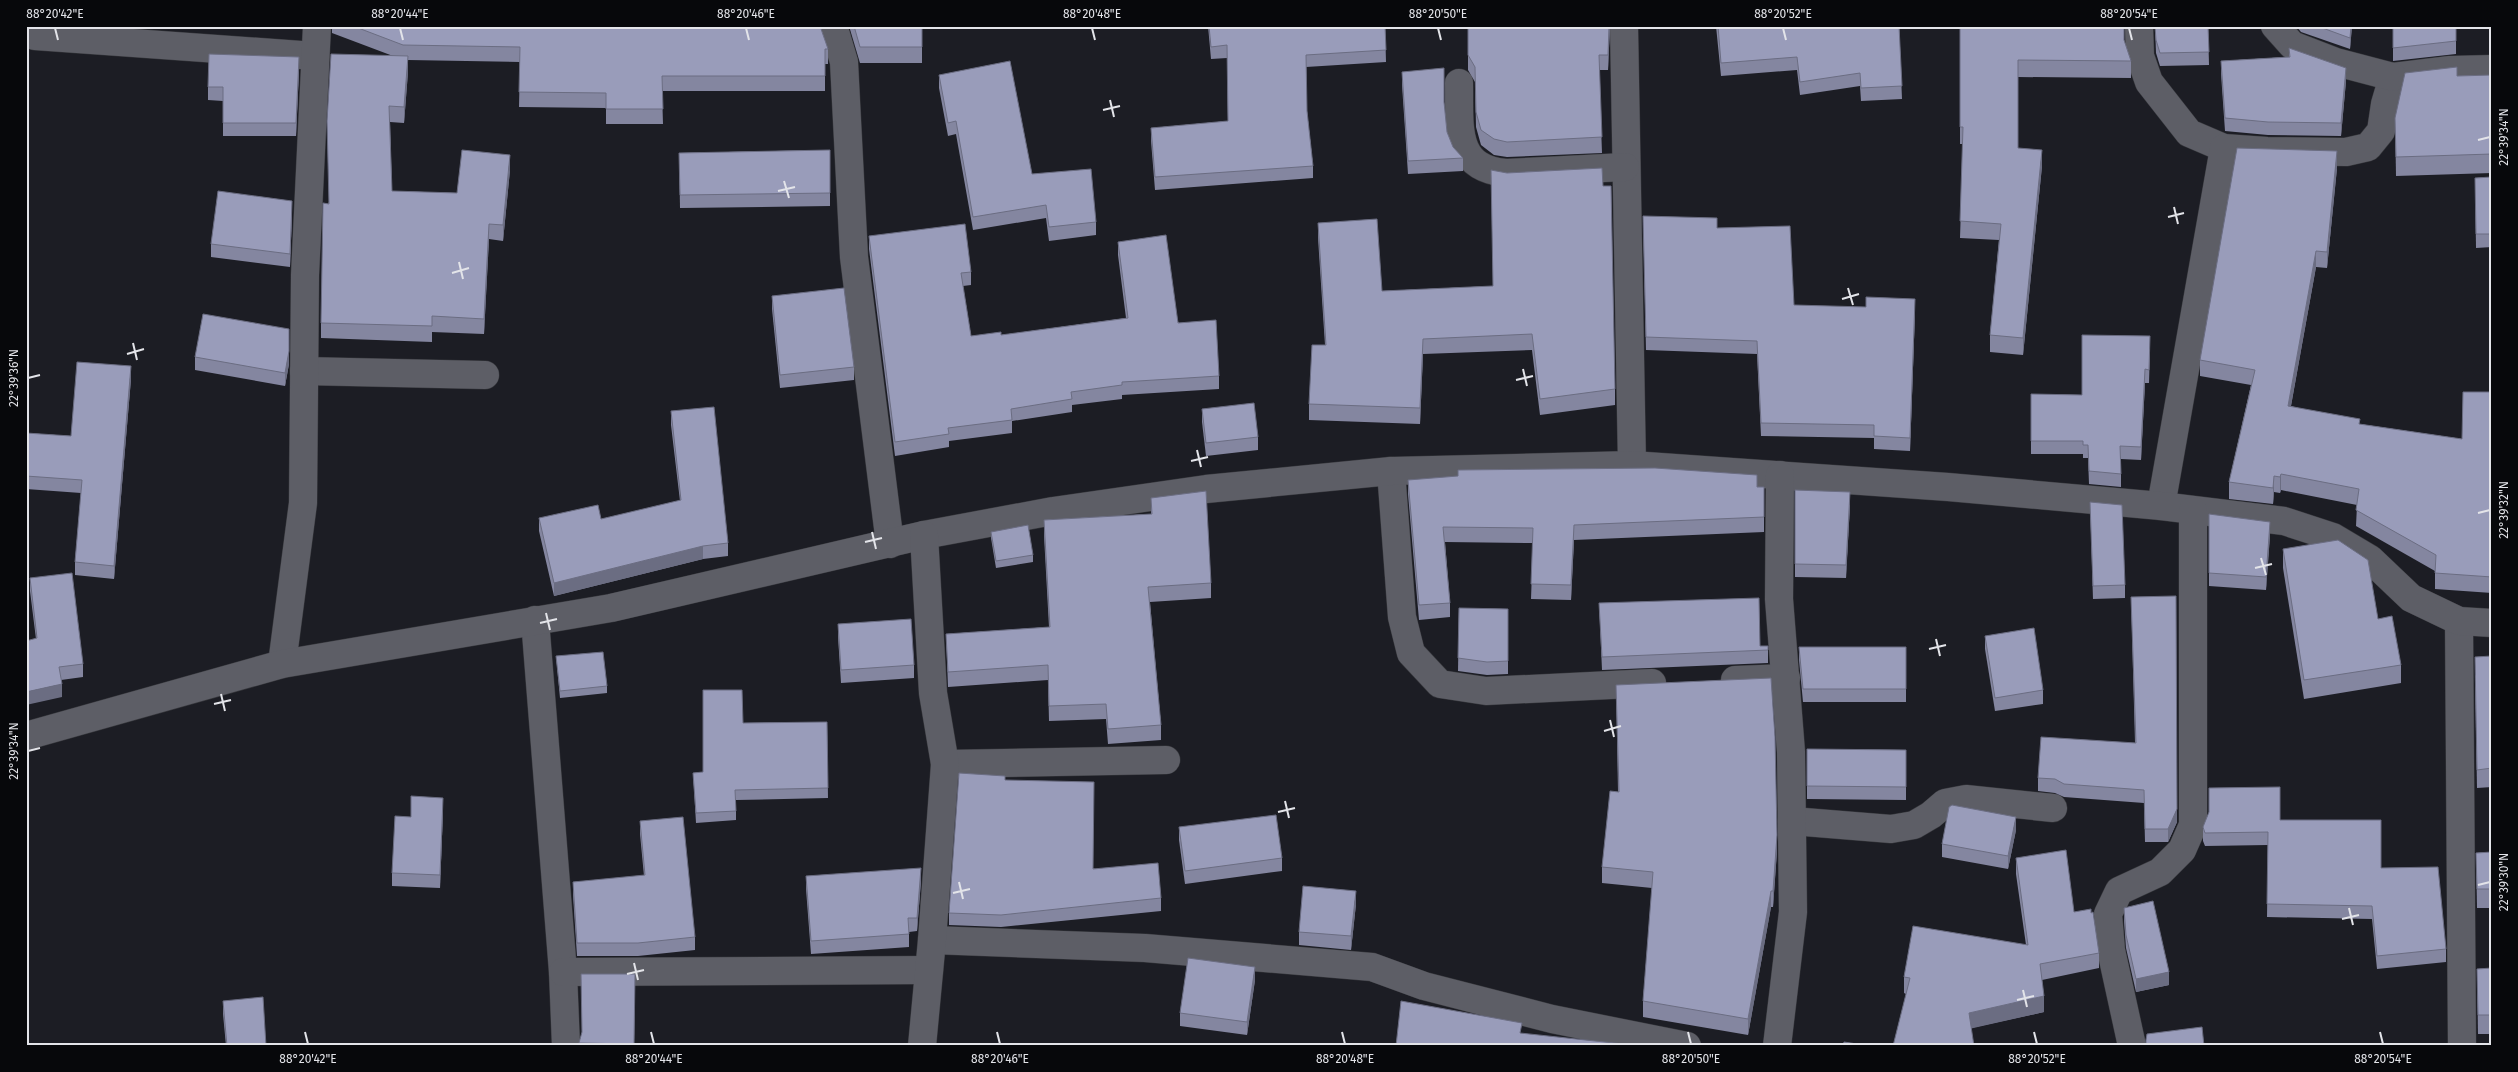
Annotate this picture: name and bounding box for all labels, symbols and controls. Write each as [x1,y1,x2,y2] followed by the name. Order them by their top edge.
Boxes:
[26,7,84,21] text: 88°20'42"E
[371,7,429,21] text: 88°20'44"E
[717,7,775,21] text: 88°20'46"E
[1063,7,1121,21] text: 88°20'48"E
[1409,7,1467,21] text: 88°20'50"E
[1754,7,1812,21] text: 88°20'52"E
[2100,7,2158,21] text: 88°20'54"E
[2497,108,2511,166] text: 22°39'34"N
[7,349,21,407] text: 22°39'36"N
[2497,481,2511,539] text: 22°39'32"N
[7,722,21,780] text: 22°39'34"N
[2497,853,2511,911] text: 22°39'30"N
[279,1052,337,1066] text: 88°20'42"E
[625,1052,683,1066] text: 88°20'44"E
[971,1052,1029,1066] text: 88°20'46"E
[1316,1052,1374,1066] text: 88°20'48"E
[1662,1052,1720,1066] text: 88°20'50"E
[2008,1052,2066,1066] text: 88°20'52"E
[2354,1052,2412,1066] text: 88°20'54"E

